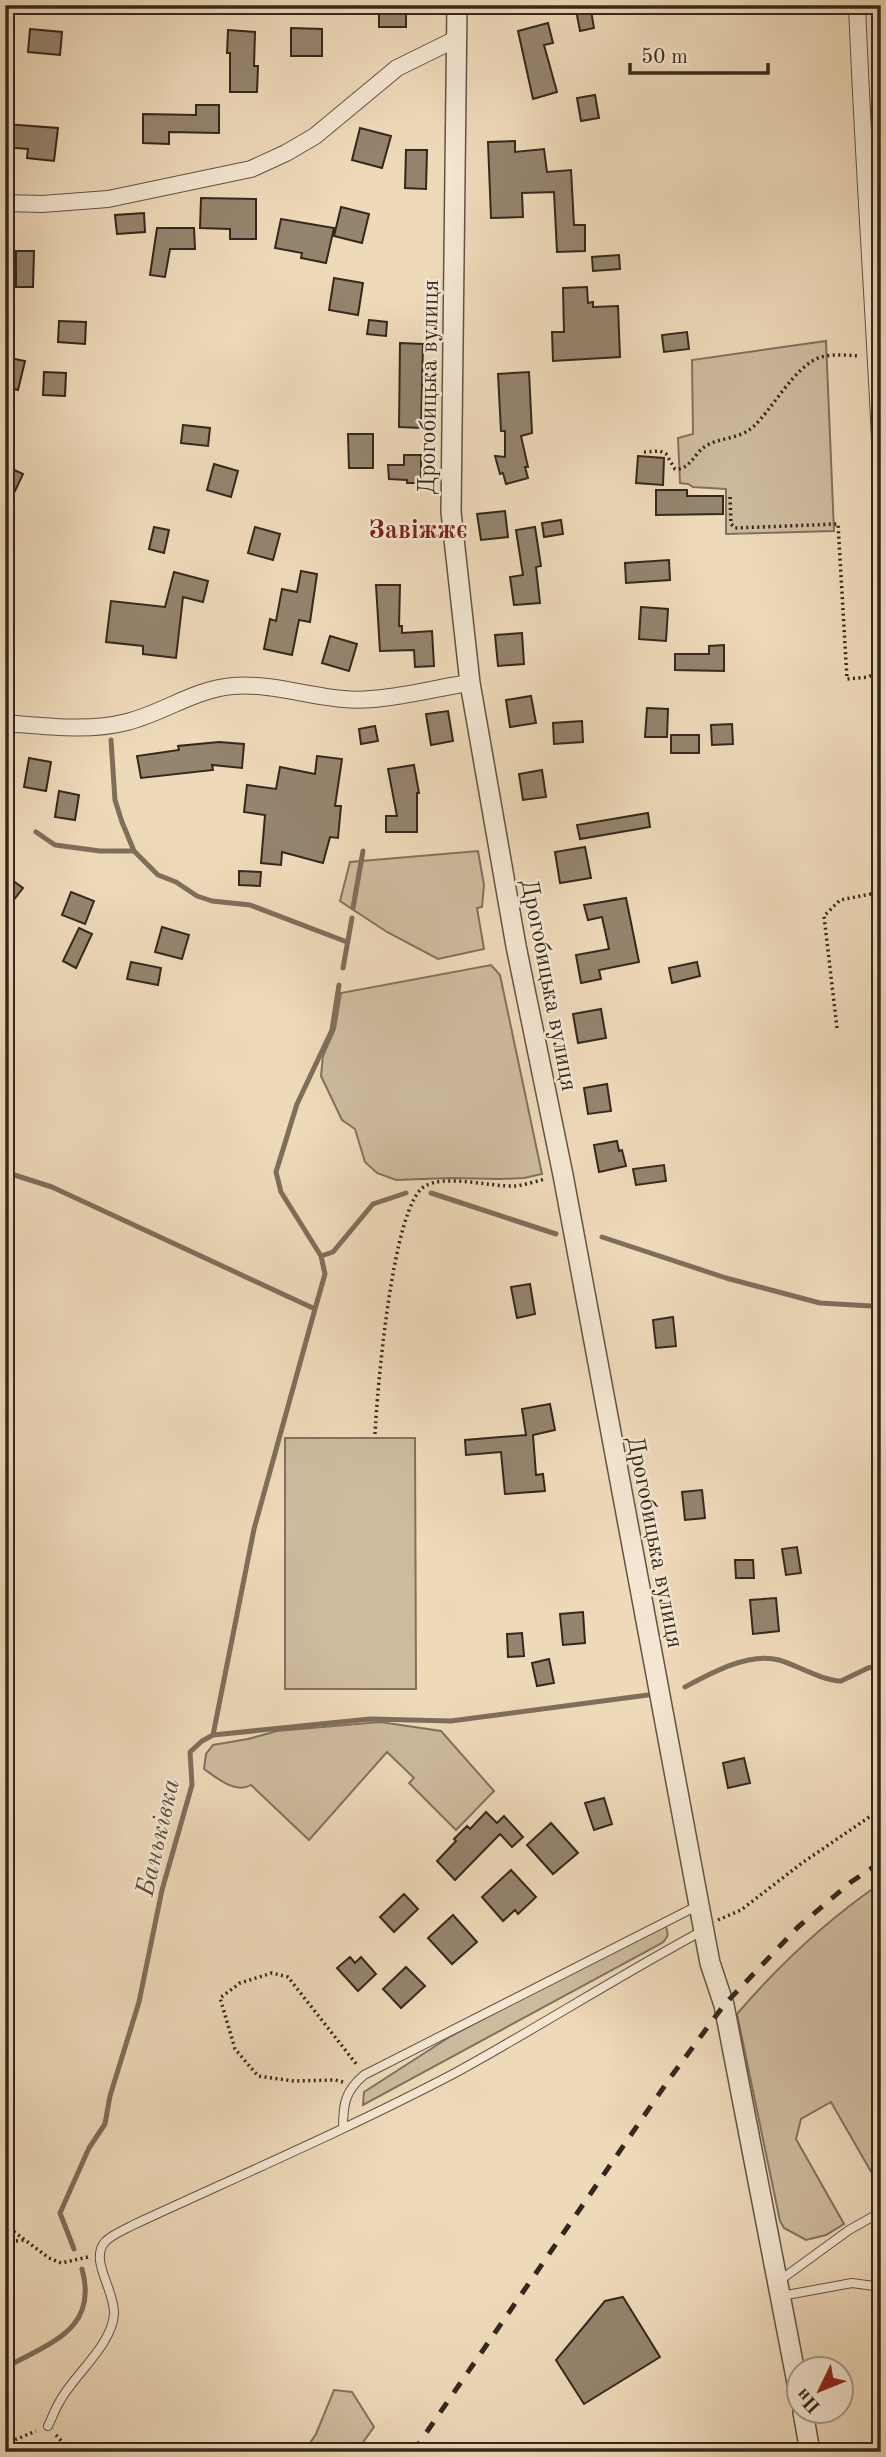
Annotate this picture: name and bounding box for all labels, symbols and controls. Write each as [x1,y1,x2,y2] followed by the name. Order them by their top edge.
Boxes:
[630,32,769,76] scale bar
[641,47,688,68] text: 50 m
[416,279,444,495] street label: Дрогобицька вулиця
[368,518,468,544] district label: Завіжжє
[516,877,580,1093] street label: Дрогобицька вулиця
[622,1434,686,1650] street label: Дрогобицька вулиця
[133,1776,185,1900] water label: Баньківка
[784,2356,854,2426] north arrow
[794,2384,825,2416] text: Пн

